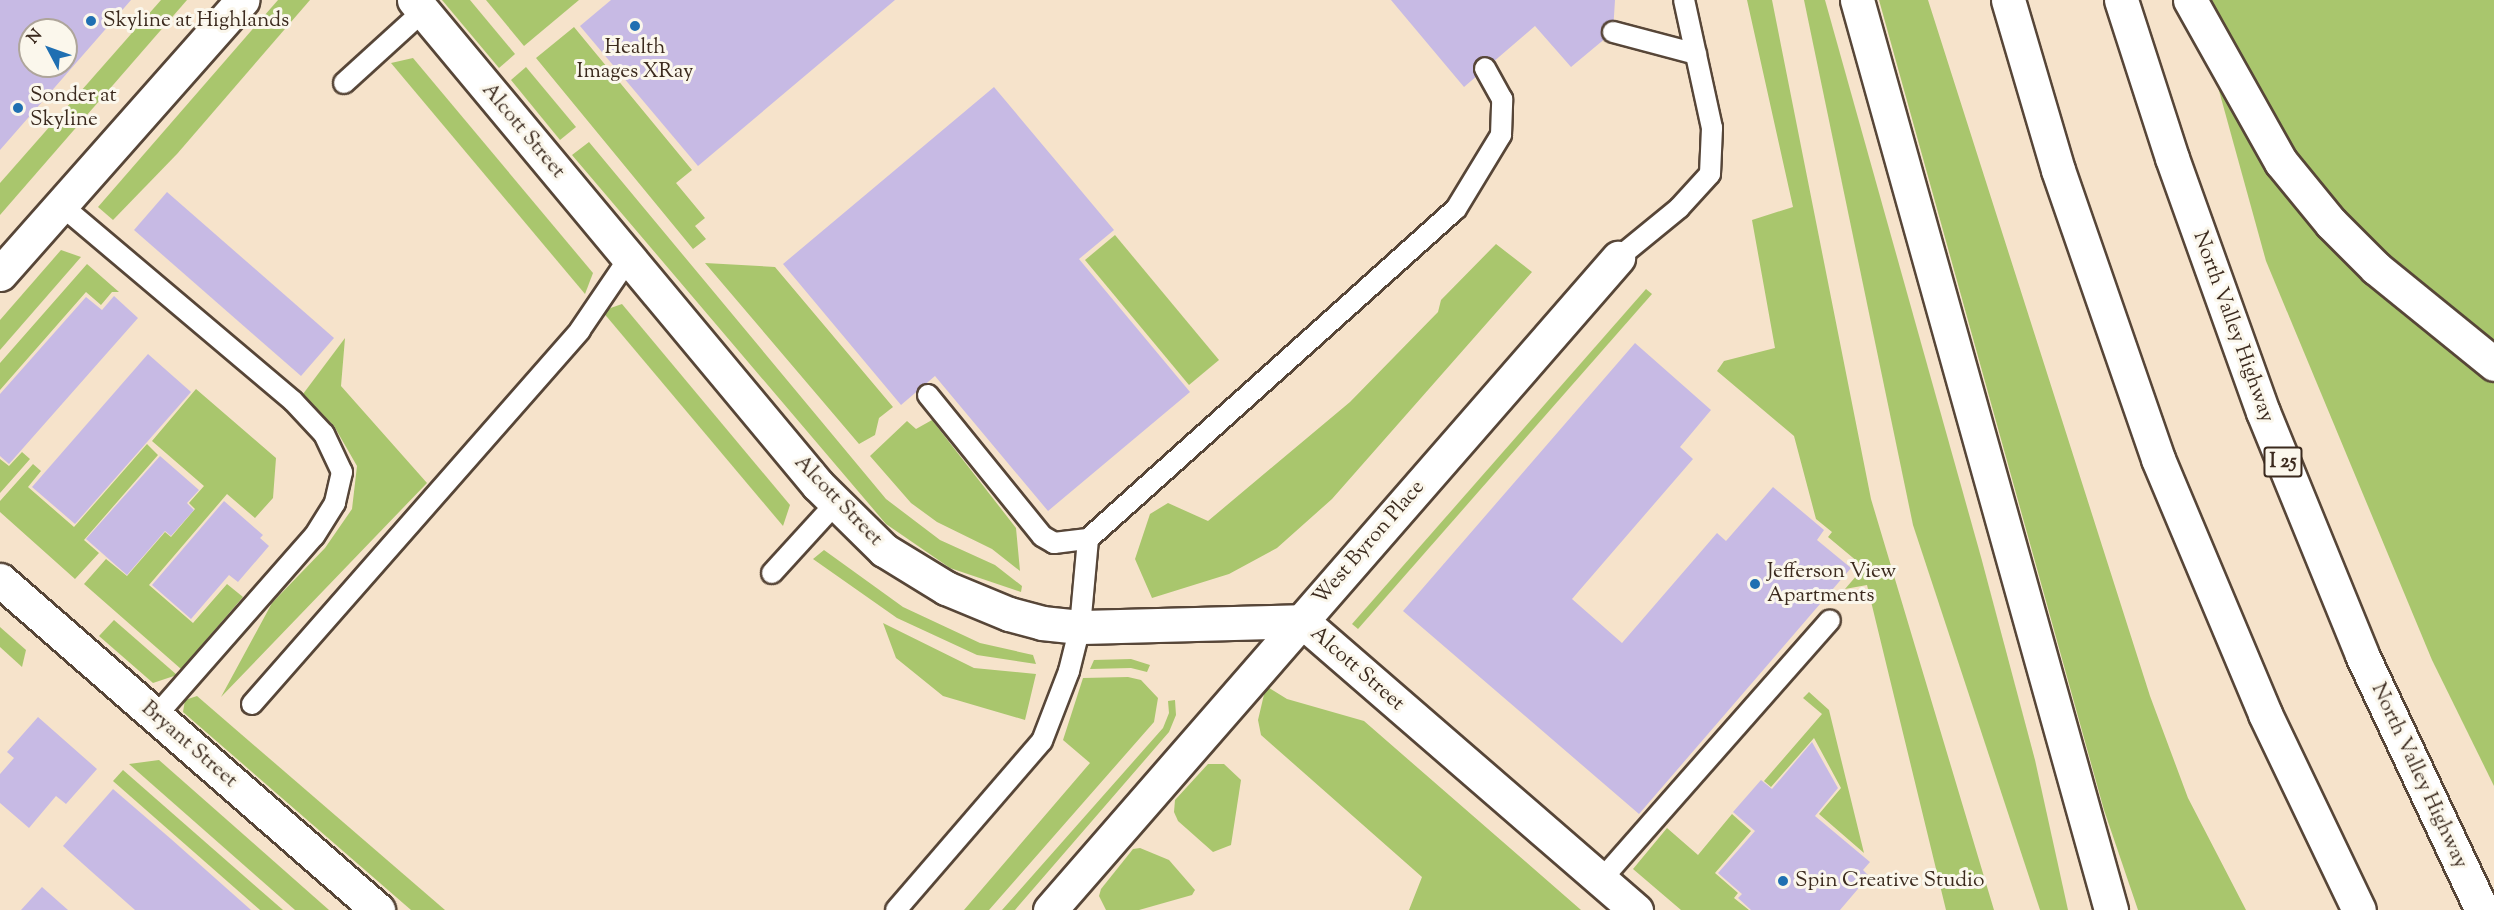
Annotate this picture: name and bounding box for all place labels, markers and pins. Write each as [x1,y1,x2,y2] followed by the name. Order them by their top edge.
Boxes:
[103,8,289,34] place label: Skyline at Highlands
[84,14,98,28] marker: Skyline at Highlands
[628,19,642,33] marker: Health Images XRay
[577,35,693,85] place label: Health Images XRay
[30,83,117,133] place label: Sonder at Skyline
[11,101,25,115] marker: Sonder at Skyline
[1767,559,1896,609] place label: Jefferson View Apartments
[1748,577,1762,591] marker: Jefferson View Apartments
[1795,868,1984,894] place label: Spin Creative Studio
[1776,874,1790,888] marker: Spin Creative Studio

